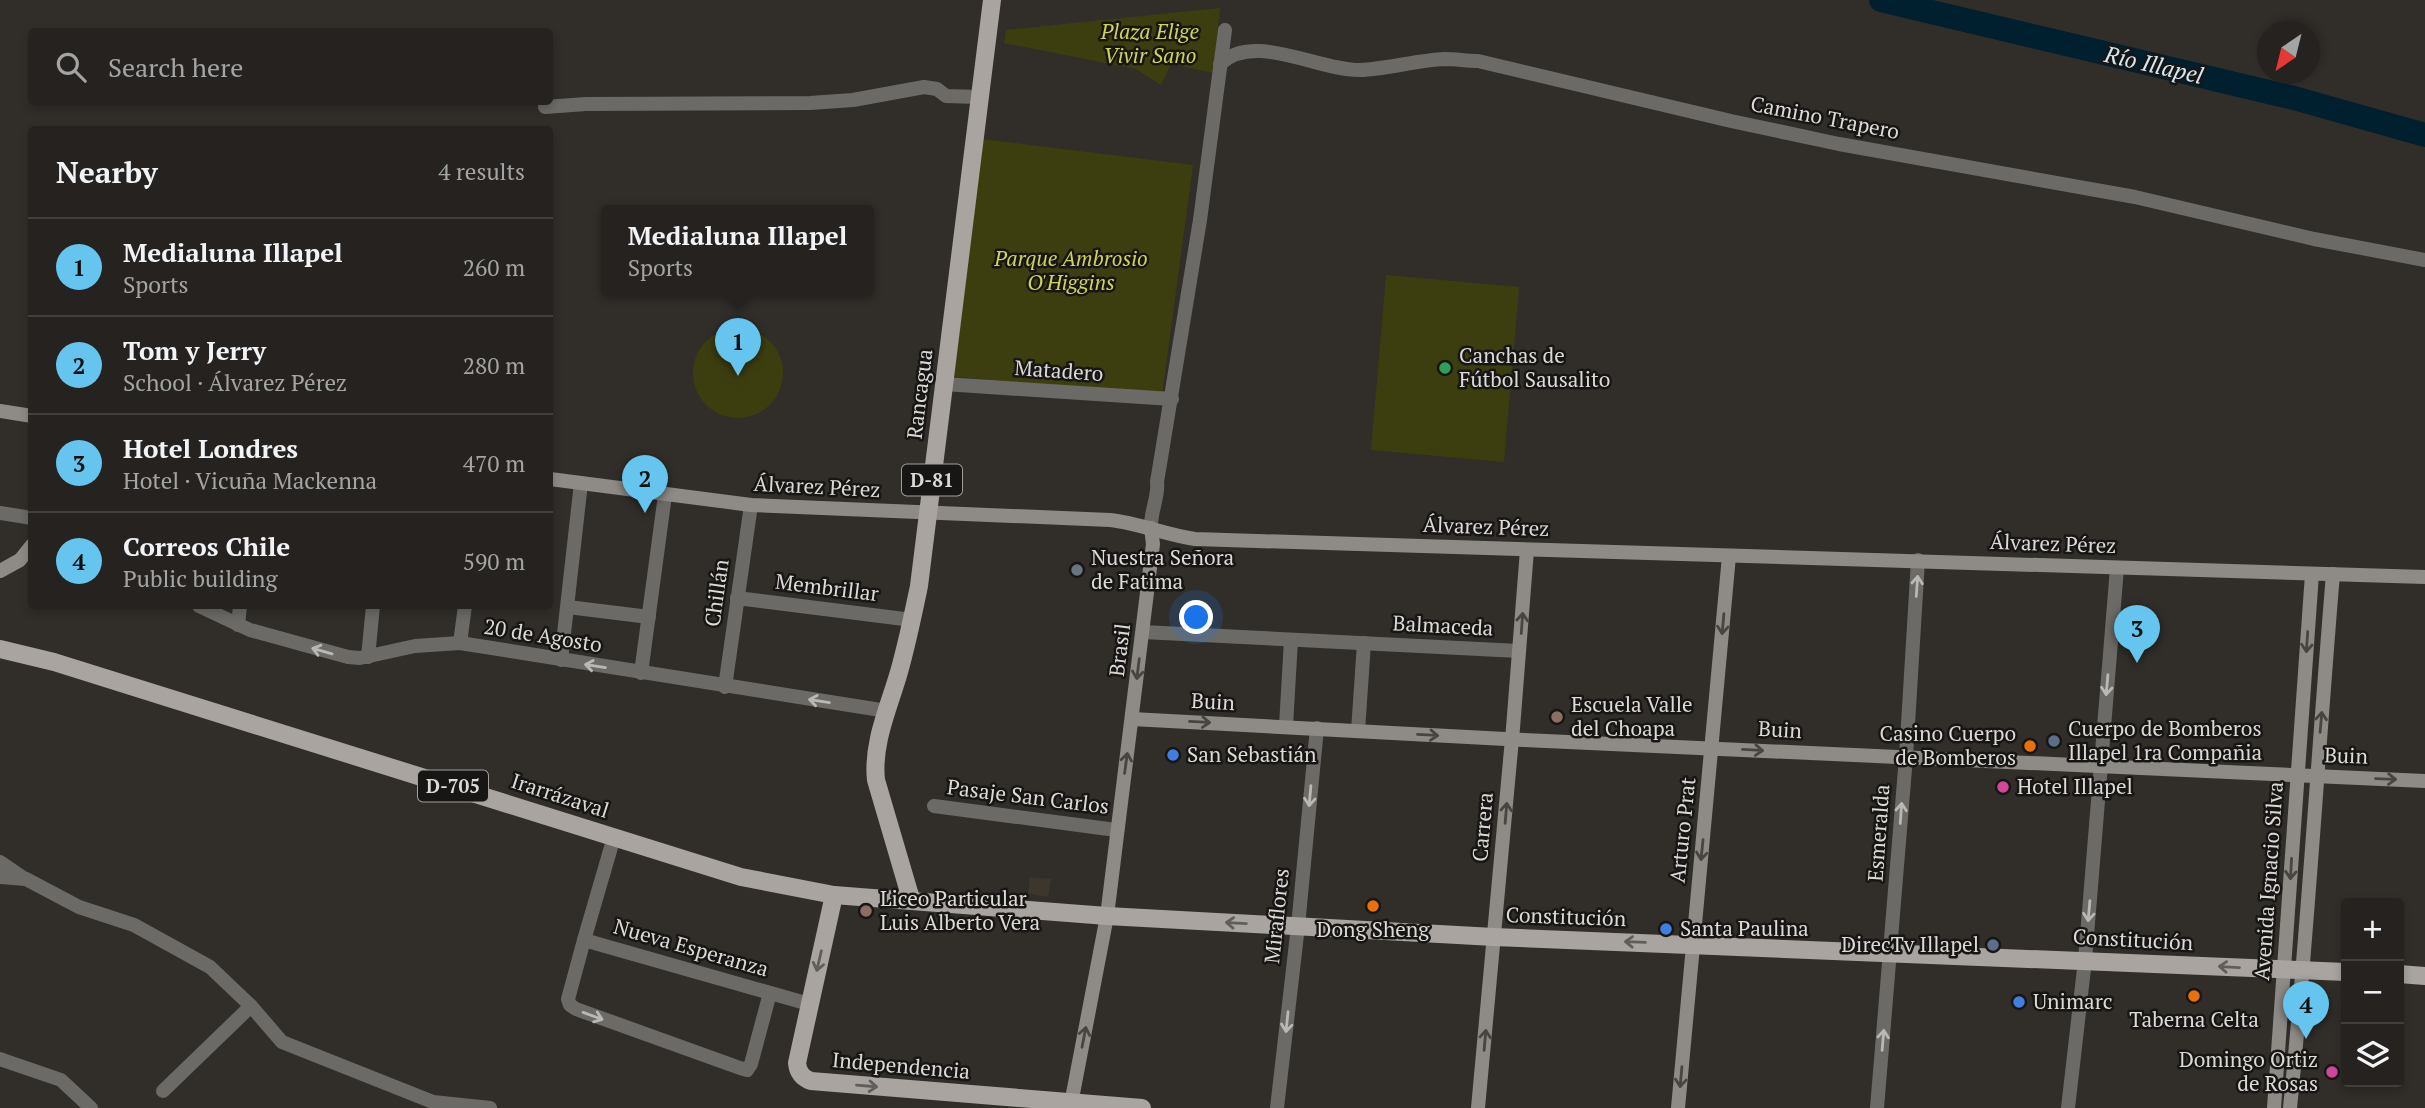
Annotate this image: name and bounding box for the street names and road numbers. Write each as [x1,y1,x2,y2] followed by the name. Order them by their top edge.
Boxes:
[1748,89,1902,145] street label: Camino Trapero
[900,347,938,441] street label: Rancagua
[1014,353,1104,387] street label: Matadero
[902,464,962,495] road number: D-81
[753,469,881,503] street label: Álvarez Pérez
[1422,510,1550,542] street label: Álvarez Pérez
[1989,527,2117,559] street label: Álvarez Pérez
[697,557,735,628] street label: Chillán
[774,567,880,607] street label: Membrillar
[1392,608,1495,642] street label: Balmaceda
[482,612,604,658] street label: 20 de Agosto
[1102,622,1136,678] street label: Brasil
[1190,686,1236,716] street label: Buin
[1757,714,1803,744] street label: Buin
[2324,740,2369,770] street label: Buin
[508,766,613,824] street label: Irarrázaval
[418,771,488,802] road number: D-705
[945,772,1111,820] street label: Pasaje San Carlos
[1663,776,1701,884] street label: Arturo Prat
[2247,780,2289,981] street label: Avenida Ignacio Silva
[1861,783,1895,882] street label: Esmeralda
[1465,791,1499,863] street label: Carrera
[1257,867,1295,965] street label: Miraflores
[1505,900,1627,932] street label: Constitución
[611,912,772,983] street label: Nueva Esperanza
[2072,922,2194,956] street label: Constitución
[831,1045,972,1085] street label: Independencia

